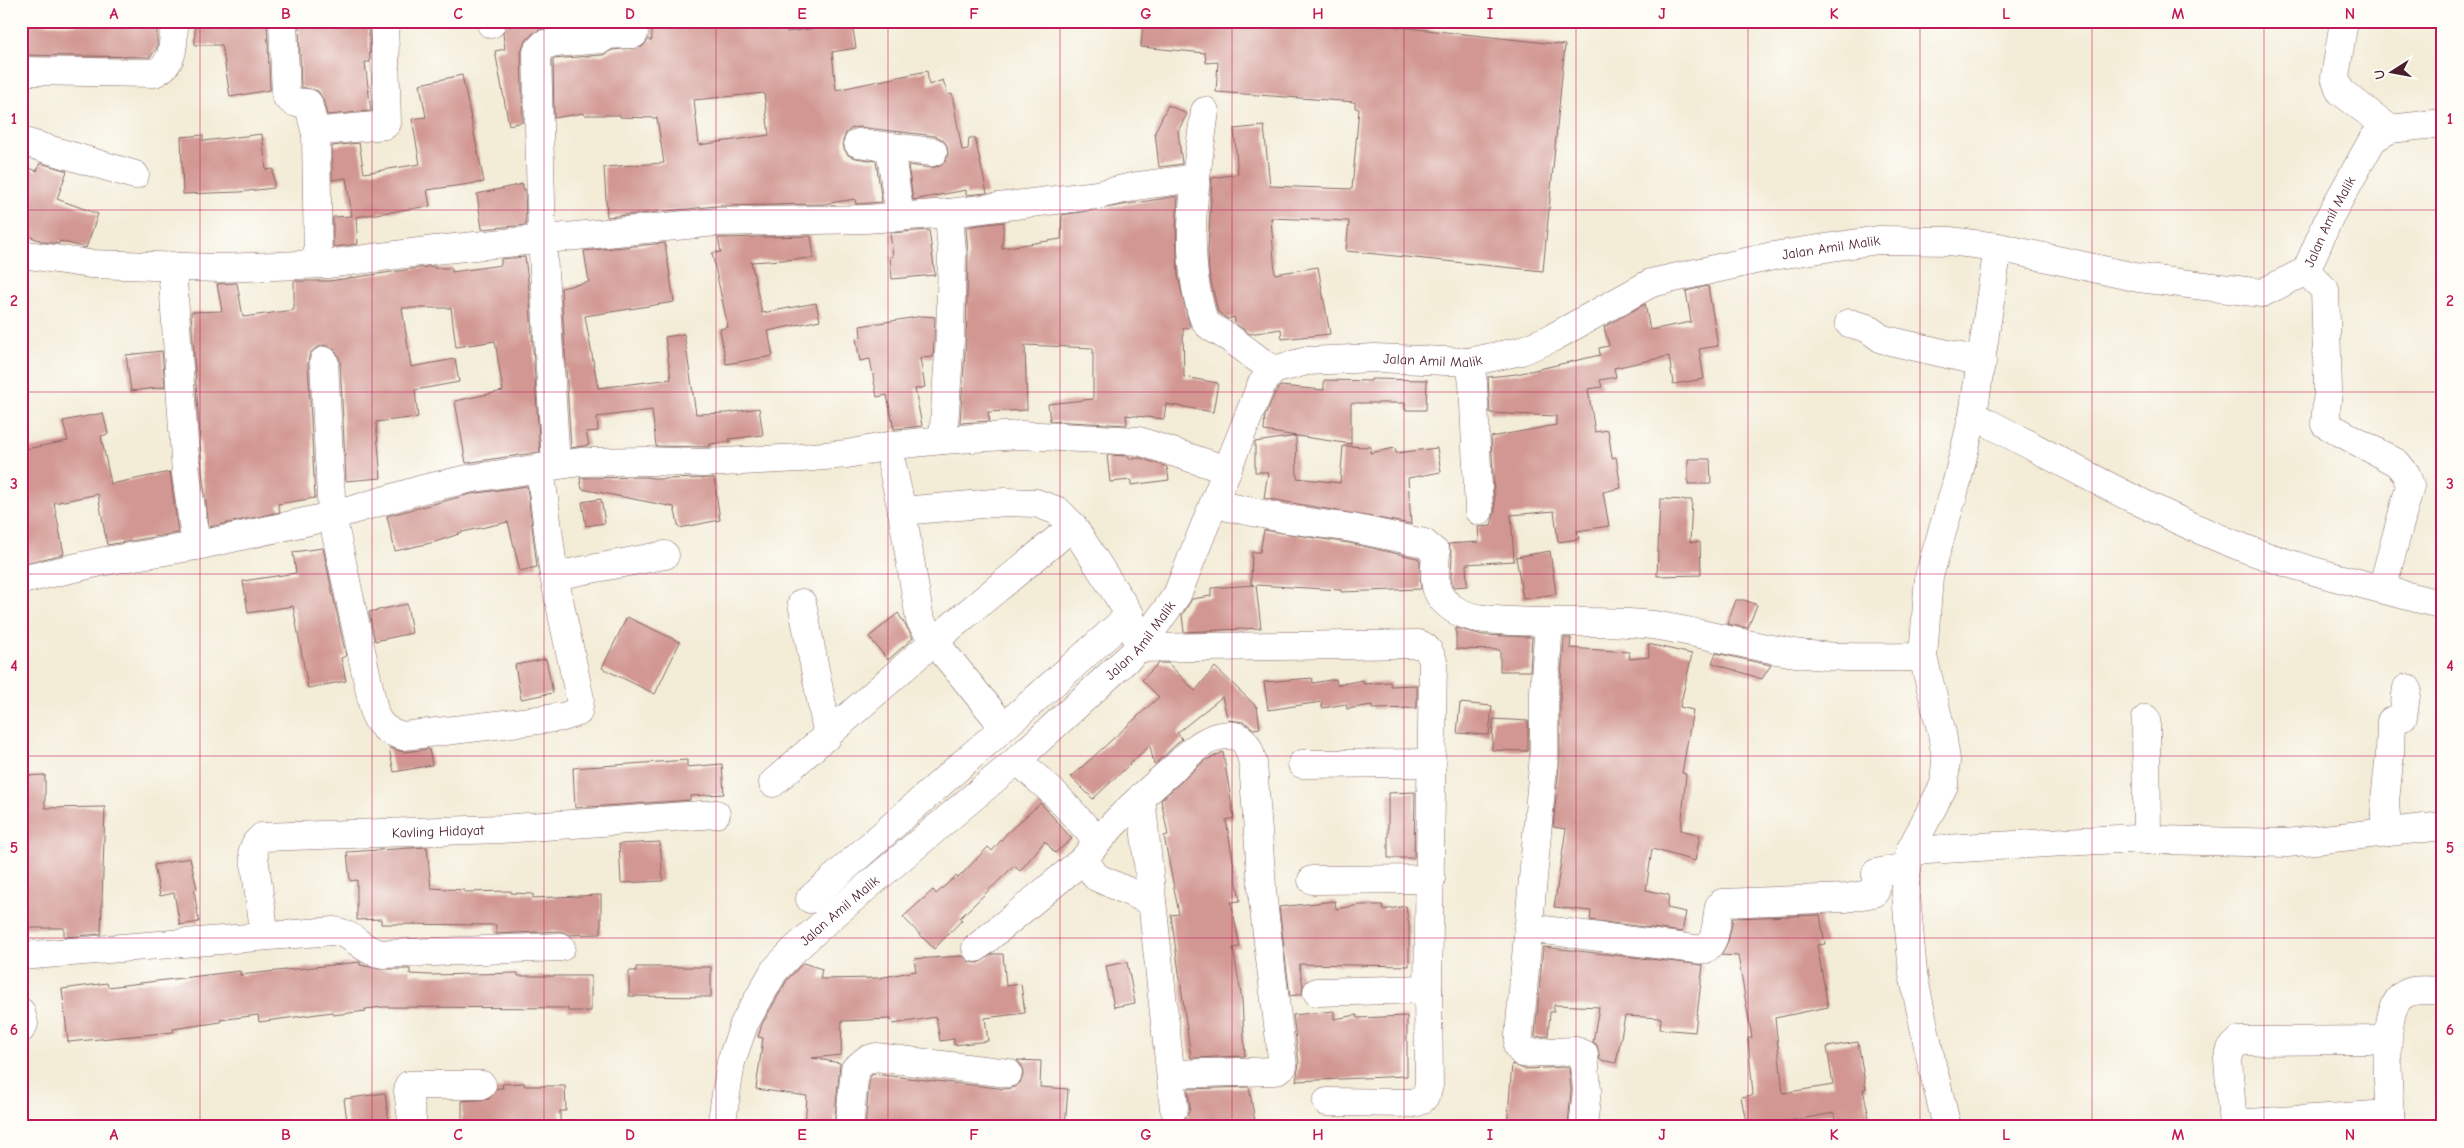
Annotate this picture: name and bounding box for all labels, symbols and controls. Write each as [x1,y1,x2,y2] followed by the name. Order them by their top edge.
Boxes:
[110,5,119,23] text: A
[281,5,291,23] text: B
[453,5,463,23] text: C
[625,5,635,23] text: D
[797,5,807,23] text: E
[969,5,979,23] text: F
[1140,5,1152,23] text: G
[1312,5,1324,23] text: H
[1487,5,1493,23] text: I
[1658,5,1666,23] text: J
[1829,5,1839,23] text: K
[2002,5,2010,23] text: L
[2172,5,2185,23] text: M
[2345,5,2355,23] text: N
[2366,48,2416,98] north arrow
[2370,68,2389,81] text: U
[11,110,17,128] text: 1
[2447,110,2453,128] text: 1
[2301,173,2359,270] street label: Jalan Amil Malik
[1781,232,1882,264] street label: Jalan Amil Malik
[10,292,18,310] text: 2
[2446,292,2454,310] text: 2
[1383,350,1484,371] street label: Jalan Amil Malik
[10,475,18,493] text: 3
[2446,475,2454,493] text: 3
[1102,598,1179,684] street label: Jalan Amil Malik
[10,657,18,675] text: 4
[2446,657,2454,675] text: 4
[392,822,485,842] street label: Kavling Hidayat
[10,839,18,857] text: 5
[2446,839,2454,857] text: 5
[797,872,883,950] street label: Jalan Amil Malik
[10,1021,18,1039] text: 6
[2446,1021,2454,1039] text: 6
[110,1126,119,1144] text: A
[281,1126,291,1144] text: B
[453,1126,463,1144] text: C
[625,1126,635,1144] text: D
[797,1126,807,1144] text: E
[969,1126,979,1144] text: F
[1140,1126,1152,1144] text: G
[1312,1126,1324,1144] text: H
[1487,1126,1493,1144] text: I
[1658,1126,1666,1144] text: J
[1829,1126,1839,1144] text: K
[2002,1126,2010,1144] text: L
[2172,1126,2185,1144] text: M
[2345,1126,2355,1144] text: N

